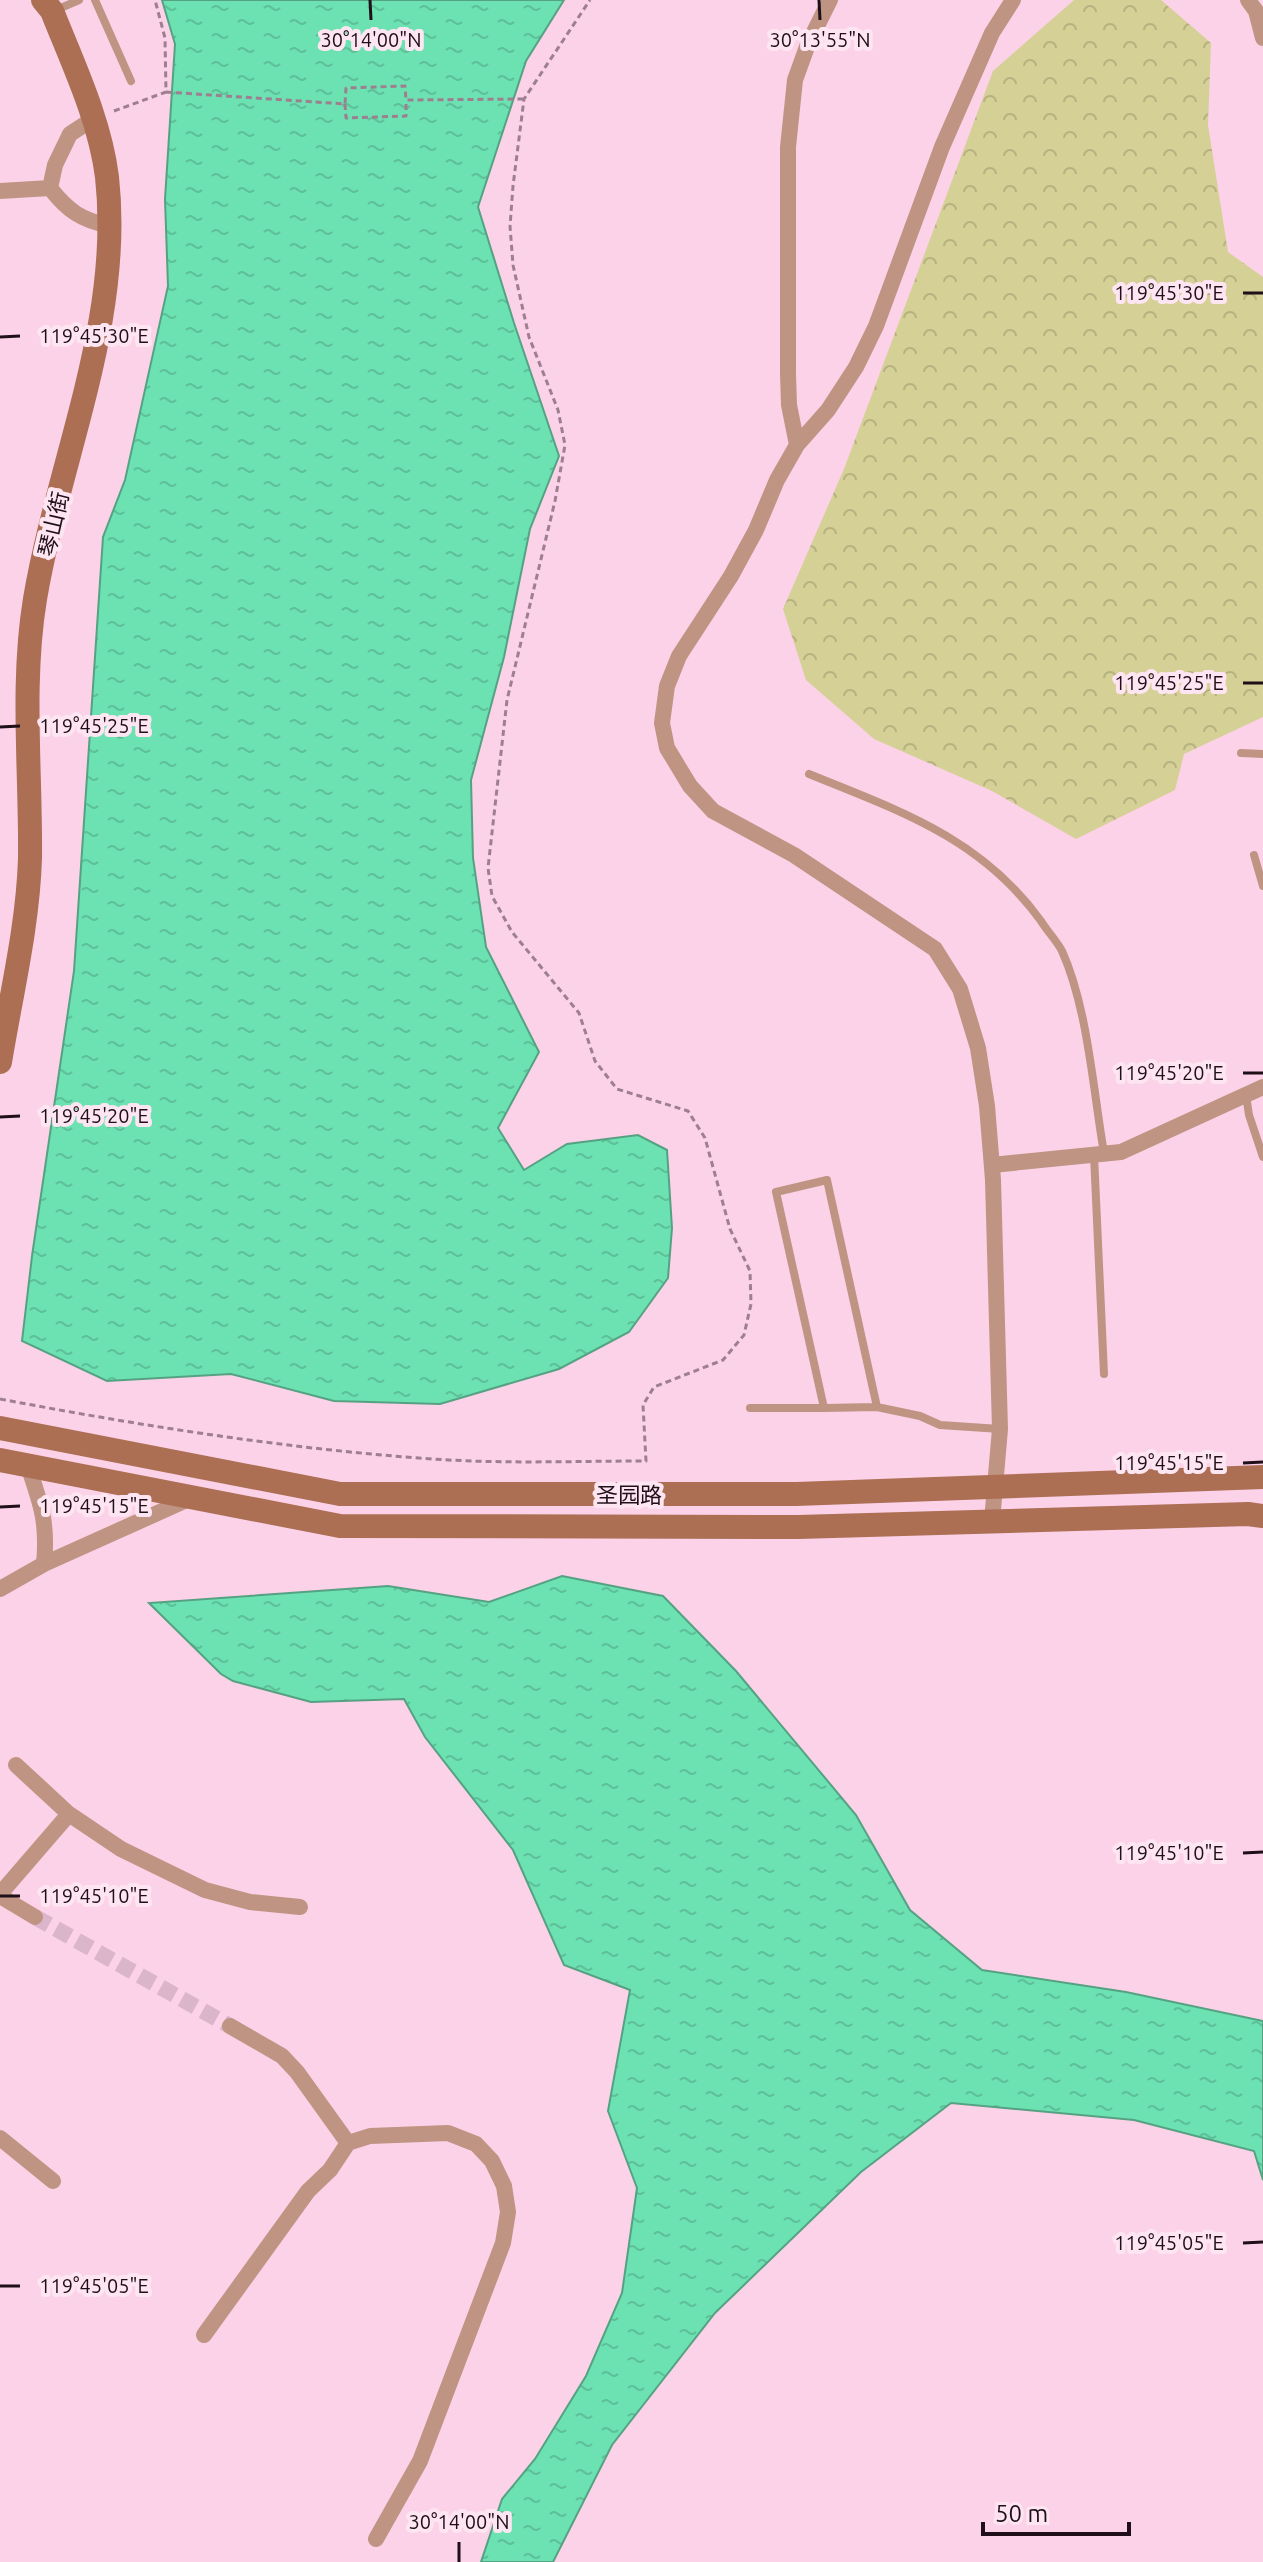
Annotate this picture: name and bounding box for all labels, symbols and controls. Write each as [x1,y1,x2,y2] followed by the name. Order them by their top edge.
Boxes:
[320,28,422,51] text: 30°14'00"N
[769,28,871,51] text: 30°13'55"N
[1114,281,1224,304] text: 119°45'30"E
[39,324,149,347] text: 119°45'30"E
[33,489,73,559] street label: 琴山街
[1114,671,1224,694] text: 119°45'25"E
[39,714,149,737] text: 119°45'25"E
[1114,1061,1224,1084] text: 119°45'20"E
[39,1104,149,1127] text: 119°45'20"E
[1114,1451,1224,1474] text: 119°45'15"E
[596,1482,662,1507] street label: 圣园路
[39,1494,149,1517] text: 119°45'15"E
[1114,1841,1224,1864] text: 119°45'10"E
[39,1884,149,1907] text: 119°45'10"E
[1114,2231,1224,2254] text: 119°45'05"E
[39,2274,149,2297] text: 119°45'05"E
[983,2486,1129,2536] scale bar
[995,2500,1048,2527] text: 50 m
[408,2510,510,2533] text: 30°14'00"N

